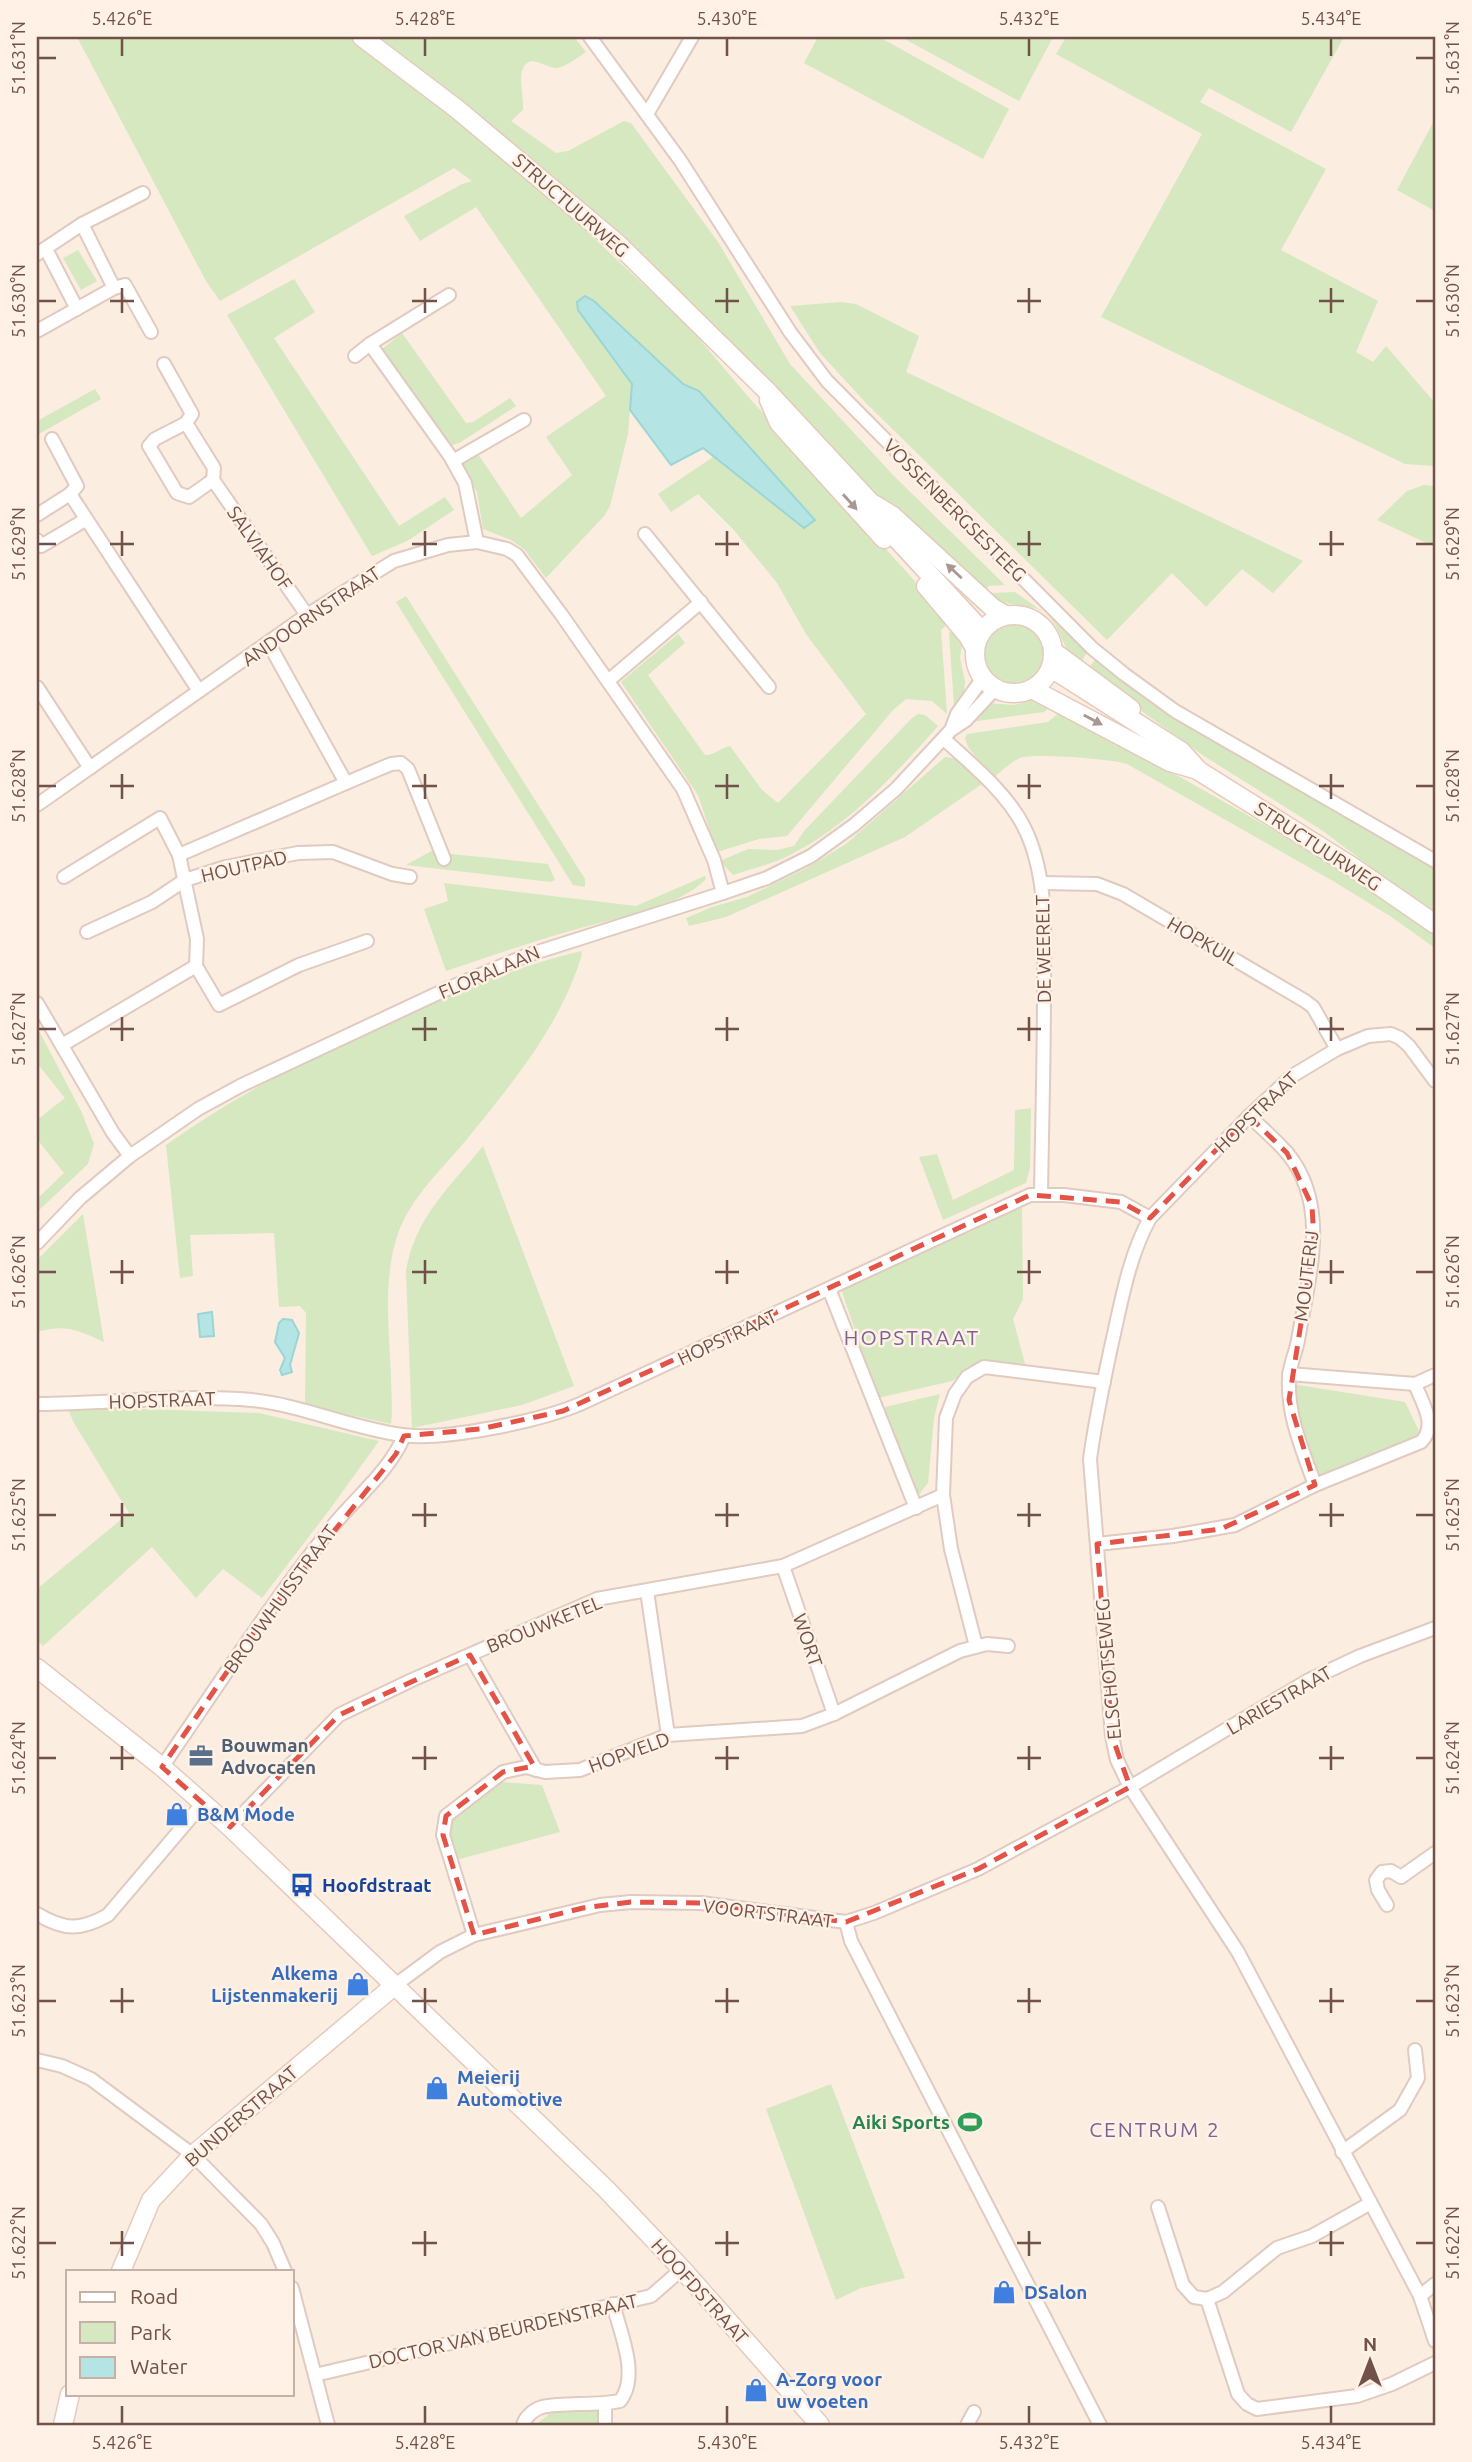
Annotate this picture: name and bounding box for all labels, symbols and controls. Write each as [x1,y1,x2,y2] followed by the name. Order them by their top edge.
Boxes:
[92,8,152,28] text: 5.426°E
[395,8,455,28] text: 5.428°E
[697,8,757,28] text: 5.430°E
[999,8,1059,28] text: 5.432°E
[1301,8,1361,28] text: 5.434°E
[8,21,28,95] text: 51.631°N
[1442,21,1462,95] text: 51.631°N
[509,149,633,261] street label: STRUCTUURWEG
[8,264,28,338] text: 51.630°N
[1442,264,1462,338] text: 51.630°N
[879,434,1031,586] street label: VOSSENBERGSESTEEG
[842,493,857,510] one-way arrow
[223,502,297,594] street label: SALVIAHOF
[8,507,28,581] text: 51.629°N
[1442,507,1462,581] text: 51.629°N
[238,561,385,670] street label: ANDOORNSTRAAT
[945,563,963,579] one-way arrow
[1083,714,1103,726] one-way arrow
[8,749,28,823] text: 51.628°N
[1442,749,1462,823] text: 51.628°N
[1251,797,1385,895] street label: STRUCTUURWEG
[199,845,289,887] street label: HOUTPAD
[1031,894,1055,1003] street label: DE WEERELT
[1164,912,1243,970] street label: HOPKUIL
[435,941,543,1003] street label: FLORALAAN
[8,992,28,1066] text: 51.627°N
[1442,992,1462,1066] text: 51.627°N
[1210,1067,1302,1157] street label: HOPSTRAAT
[1290,1229,1322,1323] street label: MOUTERIJ
[8,1235,28,1309] text: 51.626°N
[1442,1235,1462,1309] text: 51.626°N
[674,1304,781,1370] street label: HOPSTRAAT
[844,1325,980,1349] district label: HOPSTRAAT
[108,1387,216,1413] street label: HOPSTRAAT
[8,1478,28,1552] text: 51.625°N
[1442,1478,1462,1552] text: 51.625°N
[219,1520,341,1677] street label: BROUWHUISSTRAAT
[483,1591,605,1657] street label: BROUWKETEL
[1091,1598,1125,1740] street label: ELSCHOTSEWEG
[789,1611,827,1670] street label: WORT
[1223,1661,1336,1739] street label: LARIESTRAAT
[8,1721,28,1795] text: 51.624°N
[1442,1721,1462,1795] text: 51.624°N
[585,1727,673,1777] street label: HOPVELD
[221,1734,316,1778] place label: Bouwman Advocaten
[187,1742,215,1770] office icon: Bouwman Advocaten
[163,1800,191,1828] shop icon: B&M Mode
[197,1803,295,1825] place label: B&M Mode
[288,1871,316,1899] bus stop icon: Hoofdstraat
[322,1874,431,1896] place label: Hoofdstraat
[701,1894,835,1932] street label: VOORTSTRAAT
[211,1962,338,2006] place label: Alkema Lijstenmakerij
[8,1964,28,2038] text: 51.623°N
[1442,1964,1462,2038] text: 51.623°N
[344,1970,372,1998] shop icon: Alkema Lijstenmakerij
[180,2061,302,2171] street label: BUNDERSTRAAT
[457,2066,563,2110] place label: Meierij Automotive
[423,2074,451,2102] shop icon: Meierij Automotive
[956,2108,984,2136] sports icon: Aiki Sports
[852,2111,950,2133] place label: Aiki Sports
[1089,2117,1221,2141] district label: CENTRUM 2
[8,2206,28,2280] text: 51.622°N
[1442,2206,1462,2280] text: 51.622°N
[647,2234,753,2348] street label: HOOFDSTRAAT
[66,2270,294,2396] legend
[990,2278,1018,2306] shop icon: DSalon
[1024,2281,1087,2303] place label: DSalon
[130,2284,178,2308] text: Road
[366,2289,640,2373] street label: DOCTOR VAN BEURDENSTRAAT
[130,2320,172,2344] text: Park
[1336,2326,1406,2396] north arrow
[1363,2333,1377,2355] text: N
[130,2354,188,2378] text: Water
[776,2368,882,2412] place label: A-Zorg voor uw voeten
[742,2376,770,2404] shop icon: A-Zorg voor uw voeten
[92,2432,152,2452] text: 5.426°E
[395,2432,455,2452] text: 5.428°E
[697,2432,757,2452] text: 5.430°E
[999,2432,1059,2452] text: 5.432°E
[1301,2432,1361,2452] text: 5.434°E

